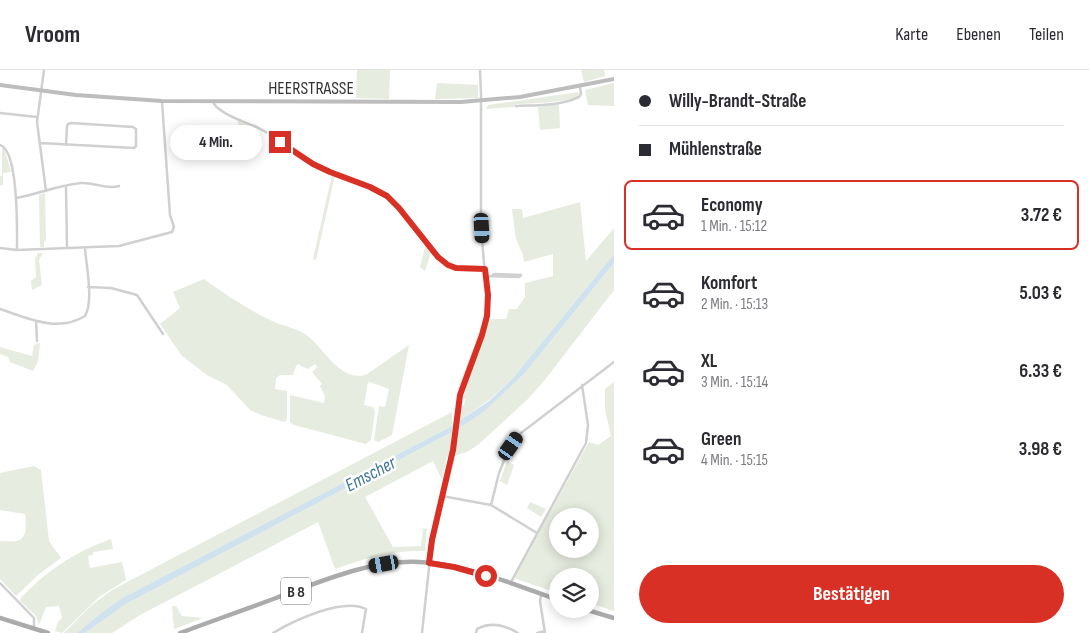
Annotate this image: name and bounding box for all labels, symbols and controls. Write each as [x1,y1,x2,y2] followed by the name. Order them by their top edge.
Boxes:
[25,20,80,49] text: Vroom
[895,24,928,45] text: Karte
[956,24,1001,45] text: Ebenen
[1029,24,1064,45] text: Teilen
[268,78,354,99] street label: HEERSTRASSE
[669,90,806,113] text: Willy-Brandt-Straße
[170,124,262,160] callout: 4 Min.
[269,131,291,153] route end
[199,133,233,152] text: 4 Min.
[669,138,762,161] text: Mühlenstraße
[641,193,686,238] icon: car
[701,194,763,217] text: Economy
[1021,204,1062,227] text: 3.72 €
[473,213,490,243] car
[701,217,767,236] text: 1 Min. · 15:12
[641,271,686,316] icon: car
[701,272,757,295] text: Komfort
[1020,282,1062,305] text: 5.03 €
[701,295,768,314] text: 2 Min. · 15:13
[641,349,686,394] icon: car
[701,350,717,373] text: XL
[1019,360,1062,383] text: 6.33 €
[701,373,768,392] text: 3 Min. · 15:14
[641,427,686,472] icon: car
[701,428,741,451] text: Green
[496,429,525,463] car
[1019,438,1062,461] text: 3.98 €
[341,451,401,497] water label: Emscher
[701,451,768,470] text: 4 Min. · 15:15
[549,508,599,618] map controls
[549,508,599,558] button: locate
[367,554,400,574] car
[475,565,497,587] route start
[639,565,1064,623] button: Bestätigen
[549,568,599,618] button: layers
[281,578,311,604] road number: B 8

